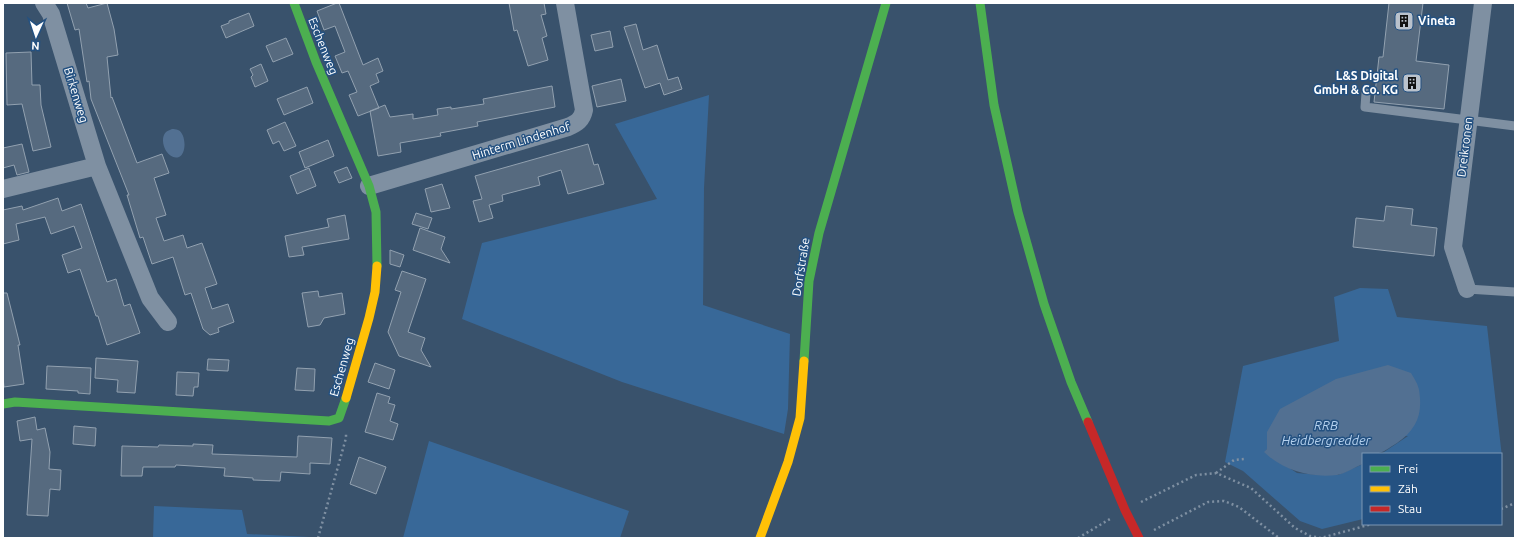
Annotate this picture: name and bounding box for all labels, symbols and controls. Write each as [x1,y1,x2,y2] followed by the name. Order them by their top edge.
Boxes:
[1393,10,1415,32] building icon: Vineta
[1418,14,1456,27] place label: Vineta
[306,15,341,76] street label: Eschenweg
[16,16,56,56] north arrow
[31,40,40,52] text: N
[62,66,91,124] street label: Birkenweg
[1313,69,1398,96] place label: L&S Digital GmbH & Co. KG
[1401,72,1423,94] building icon: L&S Digital GmbH & Co. KG
[1454,116,1475,178] street label: Dreikronen
[470,119,572,162] street label: Hinterm Lindenhof
[789,237,812,297] street label: Dorfstraße
[327,336,356,398] street label: Eschenweg
[1282,418,1371,447] water label: RRB Heidbergredder
[1362,453,1502,525] legend
[1398,462,1418,475] text: Frei
[1398,482,1418,495] text: Zäh
[1398,502,1422,515] text: Stau

